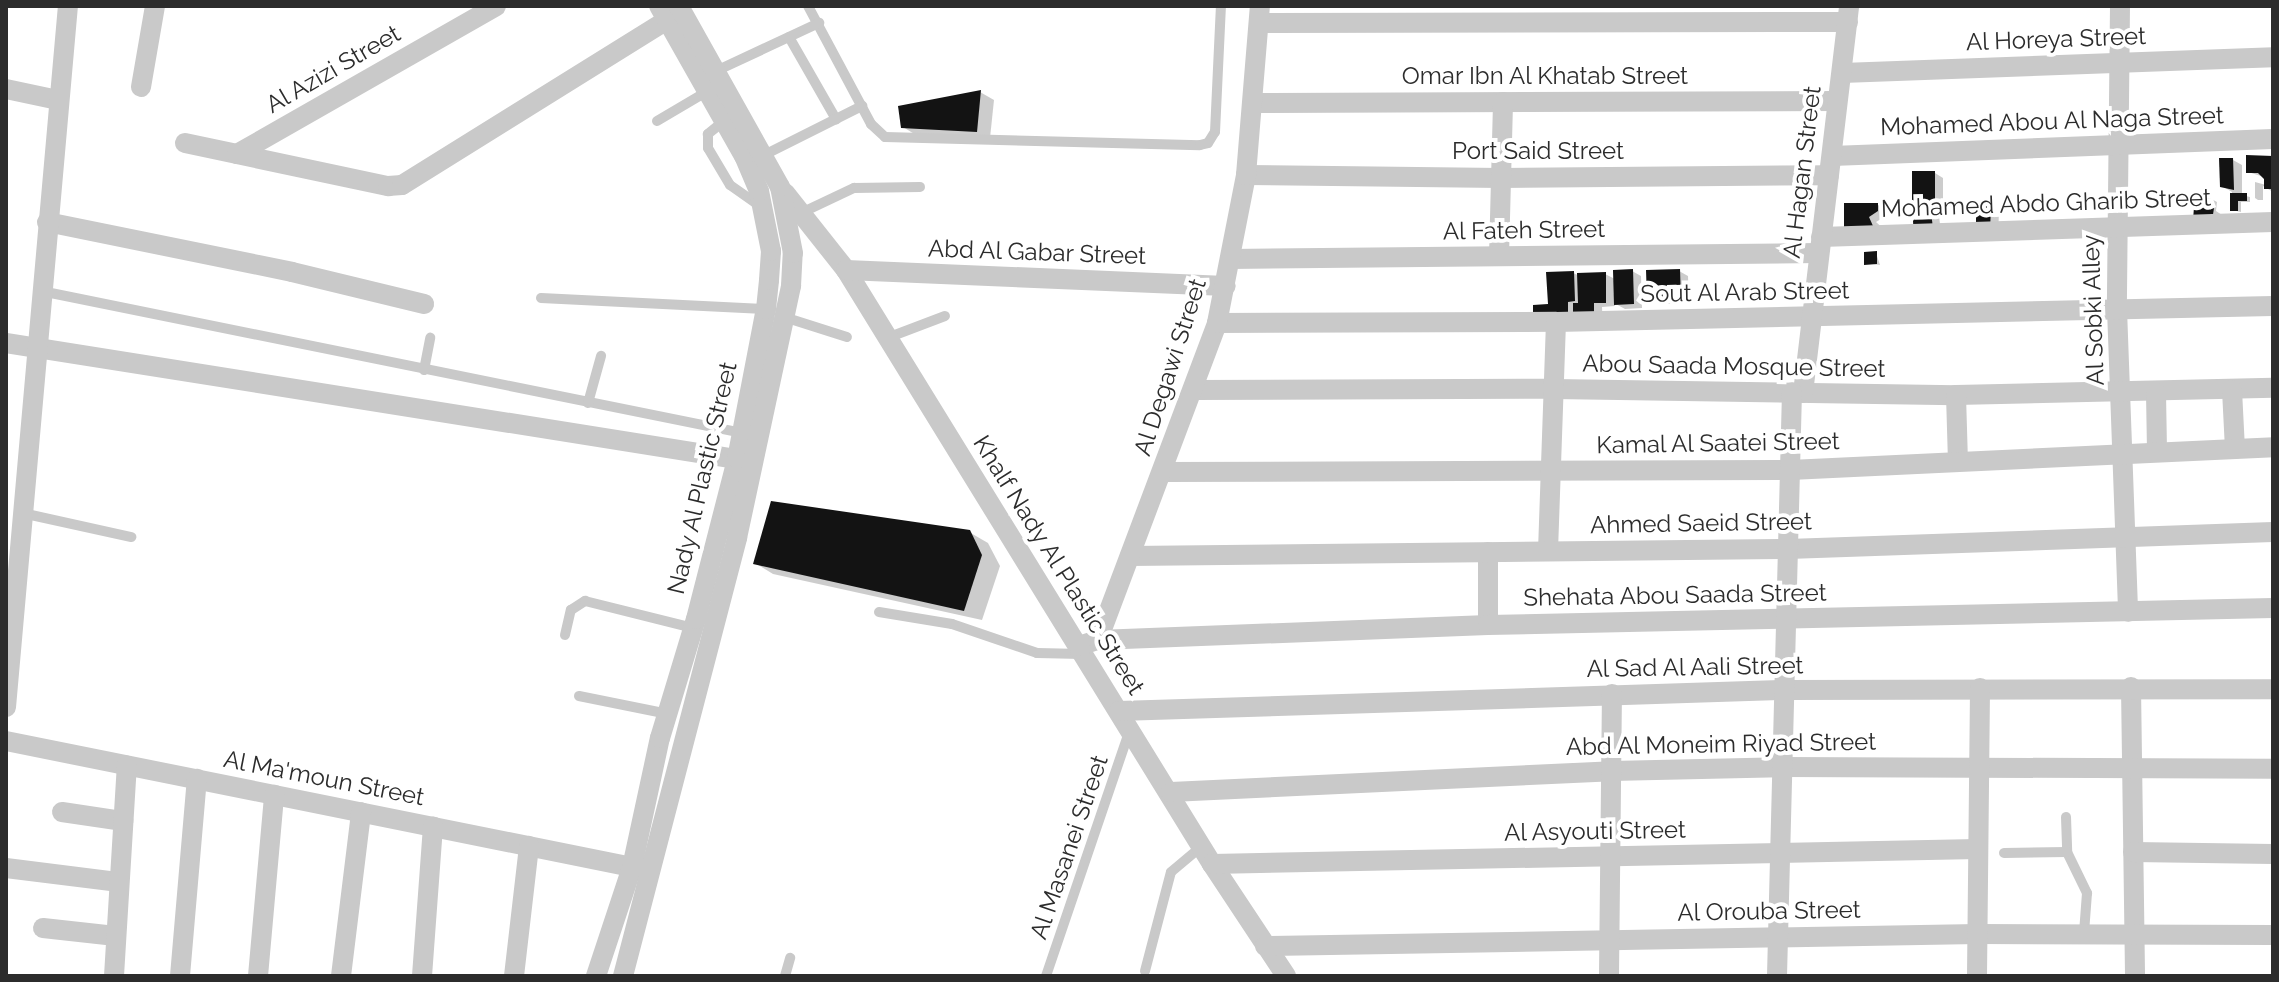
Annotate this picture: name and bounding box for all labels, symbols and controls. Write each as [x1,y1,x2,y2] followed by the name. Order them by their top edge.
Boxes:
[260,19,406,119] street label: Al Azizi Street
[1965,21,2147,57] street label: Al Horeya Street
[1401,62,1689,90] street label: Omar Ibn Al Khatab Street
[1777,84,1827,260] street label: Al Hagan Street
[1879,101,2225,141] street label: Mohamed Abou Al Naga Street
[1452,137,1624,165] street label: Port Said Street
[1880,183,2212,223] street label: Mohamed Abdo Gharib Street
[1442,214,1606,246] street label: Al Fateh Street
[2076,233,2110,387] street label: Al Sobki Alley
[926,234,1148,270] street label: Abd Al Gabar Street
[1128,275,1212,459] street label: Al Degawi Street
[1639,276,1851,308] street label: Sout Al Arab Street
[1582,349,1886,383] street label: Abou Saada Mosque Street
[661,358,743,598] street label: Nady Al Plastic Street
[1595,426,1841,460] street label: Kamal Al Saatei Street
[967,429,1151,701] street label: Khalf Nady Al Plastic Street
[1590,507,1812,539] street label: Ahmed Saeid Street
[1523,578,1827,612] street label: Shehata Abou Saada Street
[1585,651,1805,683] street label: Al Sad Al Aali Street
[1565,727,1877,761] street label: Abd Al Moneim Riyad Street
[221,744,427,812] street label: Al Ma'moun Street
[1024,751,1114,943] street label: Al Masanei Street
[1503,815,1687,847] street label: Al Asyouti Street
[1677,895,1861,927] street label: Al Orouba Street

